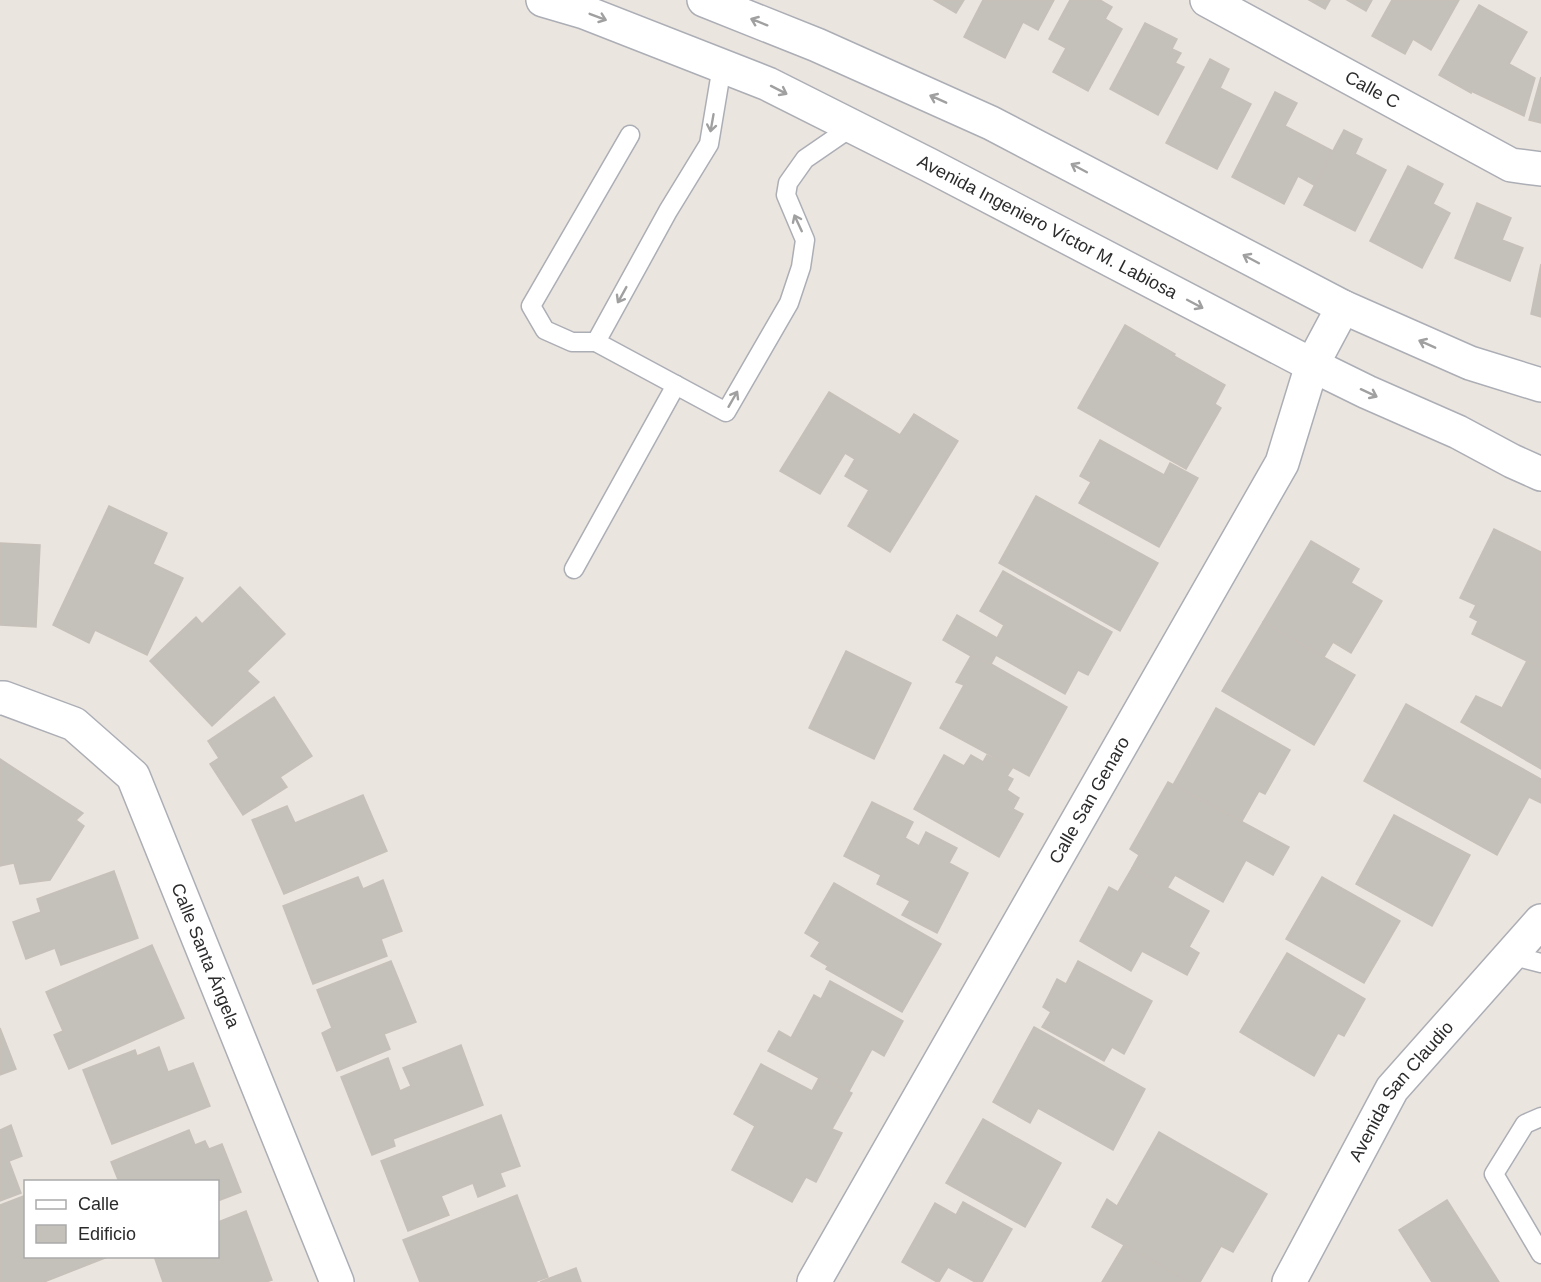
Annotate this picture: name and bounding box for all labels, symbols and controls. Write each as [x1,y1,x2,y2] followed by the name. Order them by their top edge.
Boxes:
[589,13,607,24] one-way arrow
[750,16,768,27] one-way arrow
[1342,67,1403,113] street label: Calle C
[770,84,788,96] one-way arrow
[929,93,948,104] one-way arrow
[706,113,717,133] one-way arrow
[914,151,1181,303] street label: Avenida Ingeniero Víctor M. Labiosa
[1070,162,1088,174] one-way arrow
[791,215,803,233] one-way arrow
[1243,253,1261,264] one-way arrow
[616,285,627,303] one-way arrow
[1186,299,1204,310] one-way arrow
[1418,338,1436,350] one-way arrow
[1360,387,1378,399] one-way arrow
[727,391,739,408] one-way arrow
[1045,733,1134,867] street label: Calle San Genaro
[167,880,244,1032] street label: Calle Santa Ángela
[1345,1017,1457,1165] street label: Avenida San Claudio
[24,1180,219,1258] legend
[78,1194,119,1214] text: Calle
[78,1224,136,1244] text: Edificio

